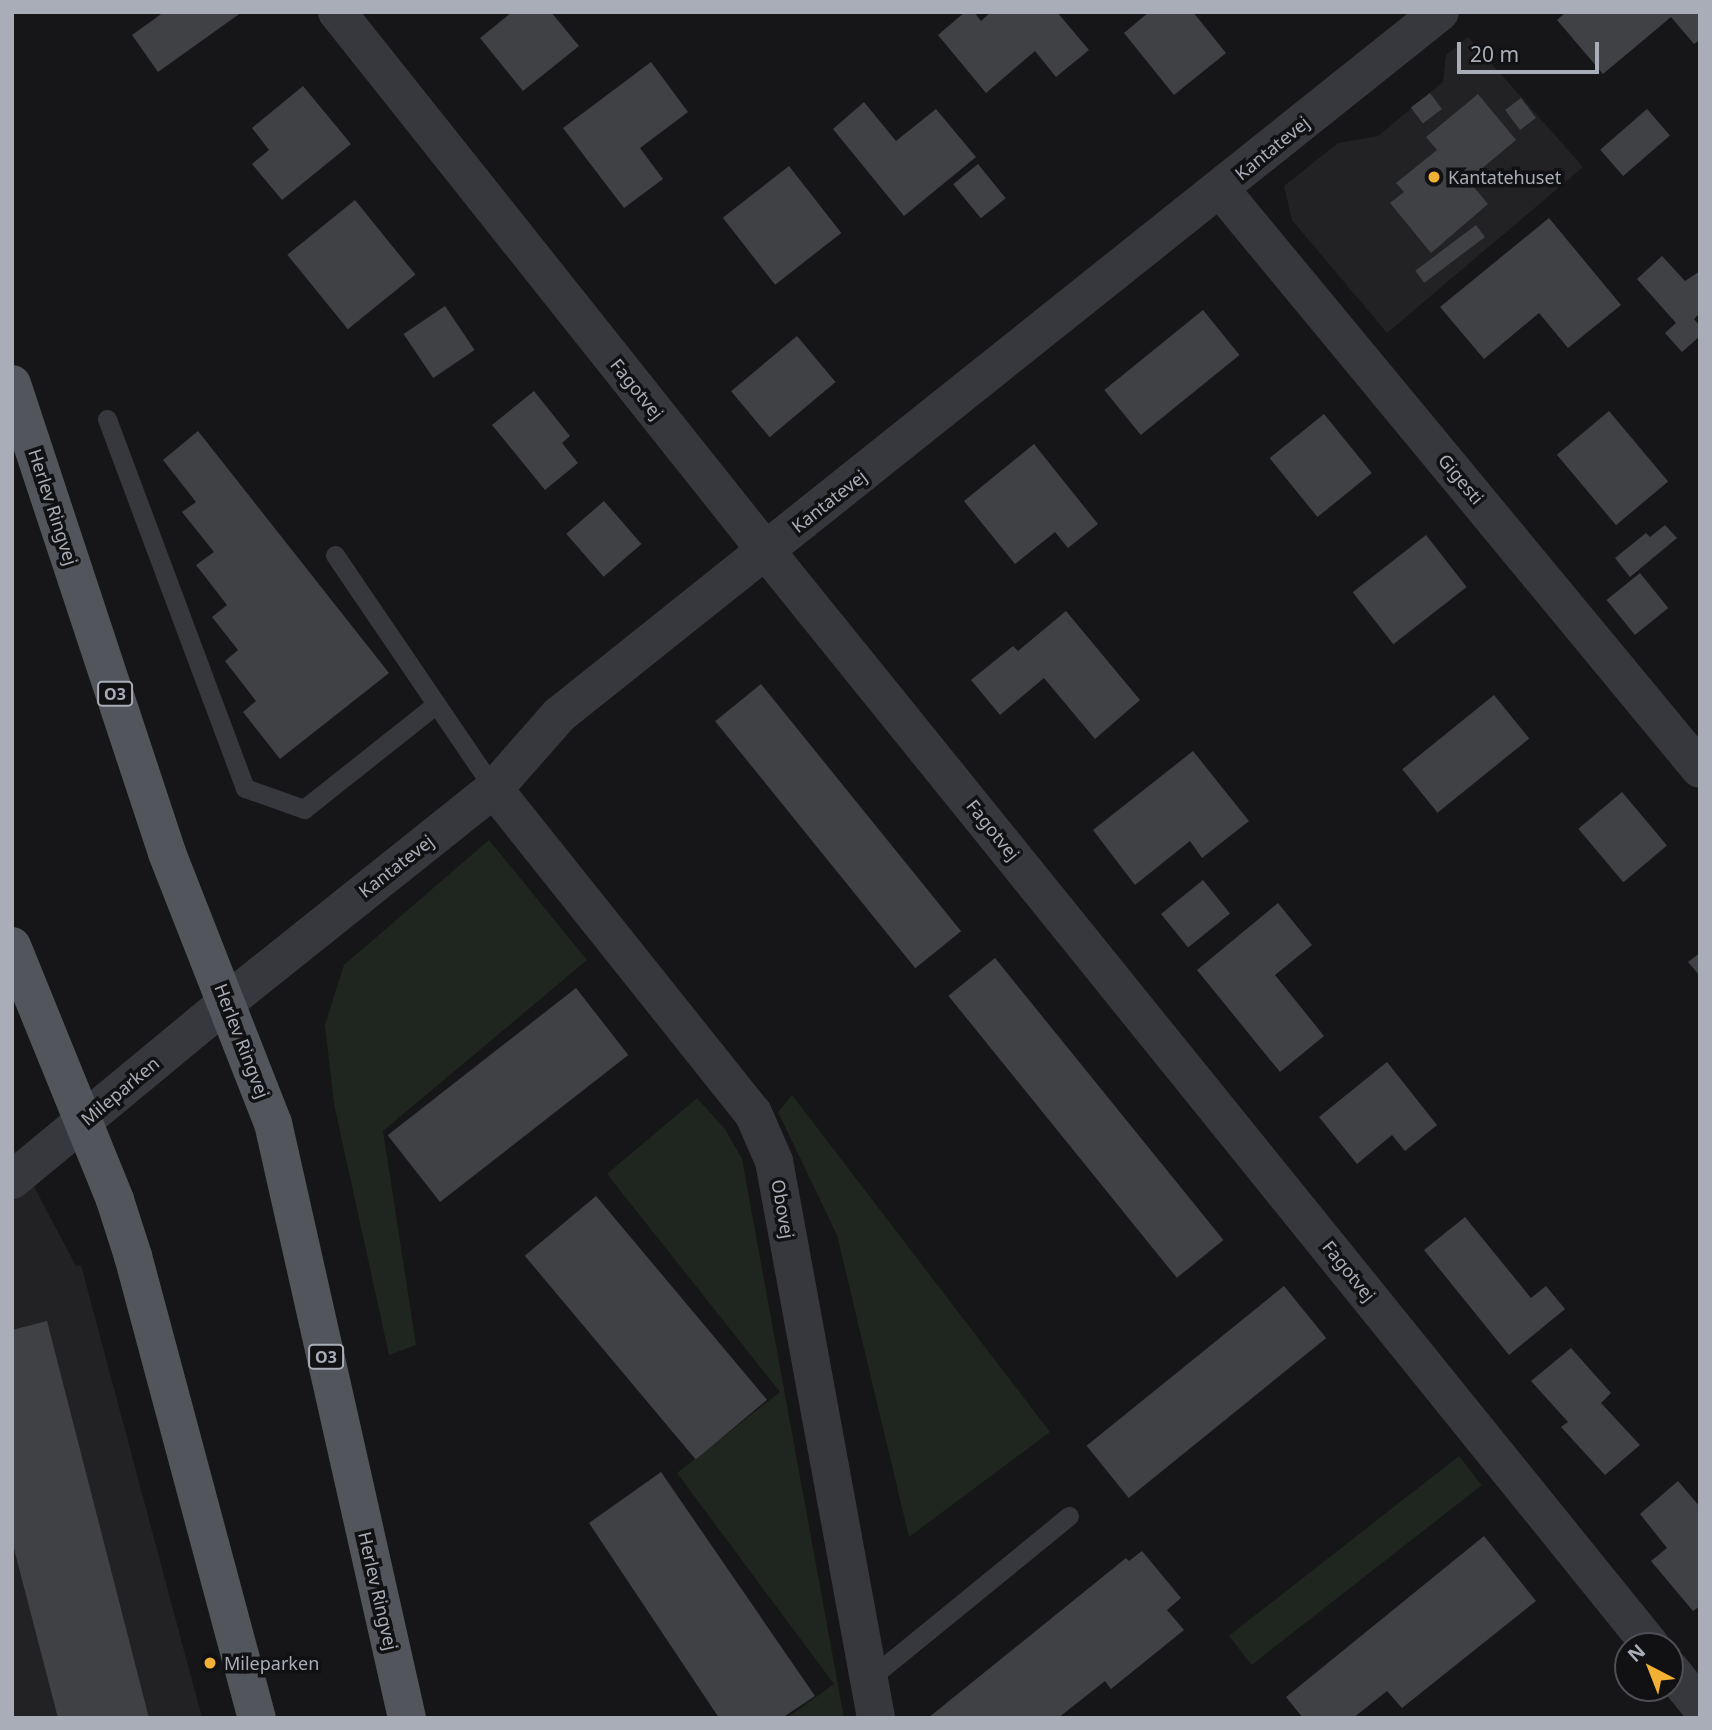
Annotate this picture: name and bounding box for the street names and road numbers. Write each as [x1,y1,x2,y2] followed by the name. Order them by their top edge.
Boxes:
[1231,112,1313,184] street label: Kantatevej
[606,354,668,424] street label: Fagotvej
[24,446,82,568] street label: Herlev Ringvej
[1434,450,1488,508] street label: Gigesti
[787,465,871,537] street label: Kantatevej
[96,681,134,706] road number: O3
[962,795,1024,865] street label: Fagotvej
[354,830,438,902] street label: Kantatevej
[210,981,274,1101] street label: Herlev Ringvej
[77,1052,163,1130] street label: Mileparken
[767,1178,799,1240] street label: Obovej
[1318,1236,1380,1306] street label: Fagotvej
[307,1344,345,1370] road number: O3
[354,1530,402,1652] street label: Herlev Ringvej

